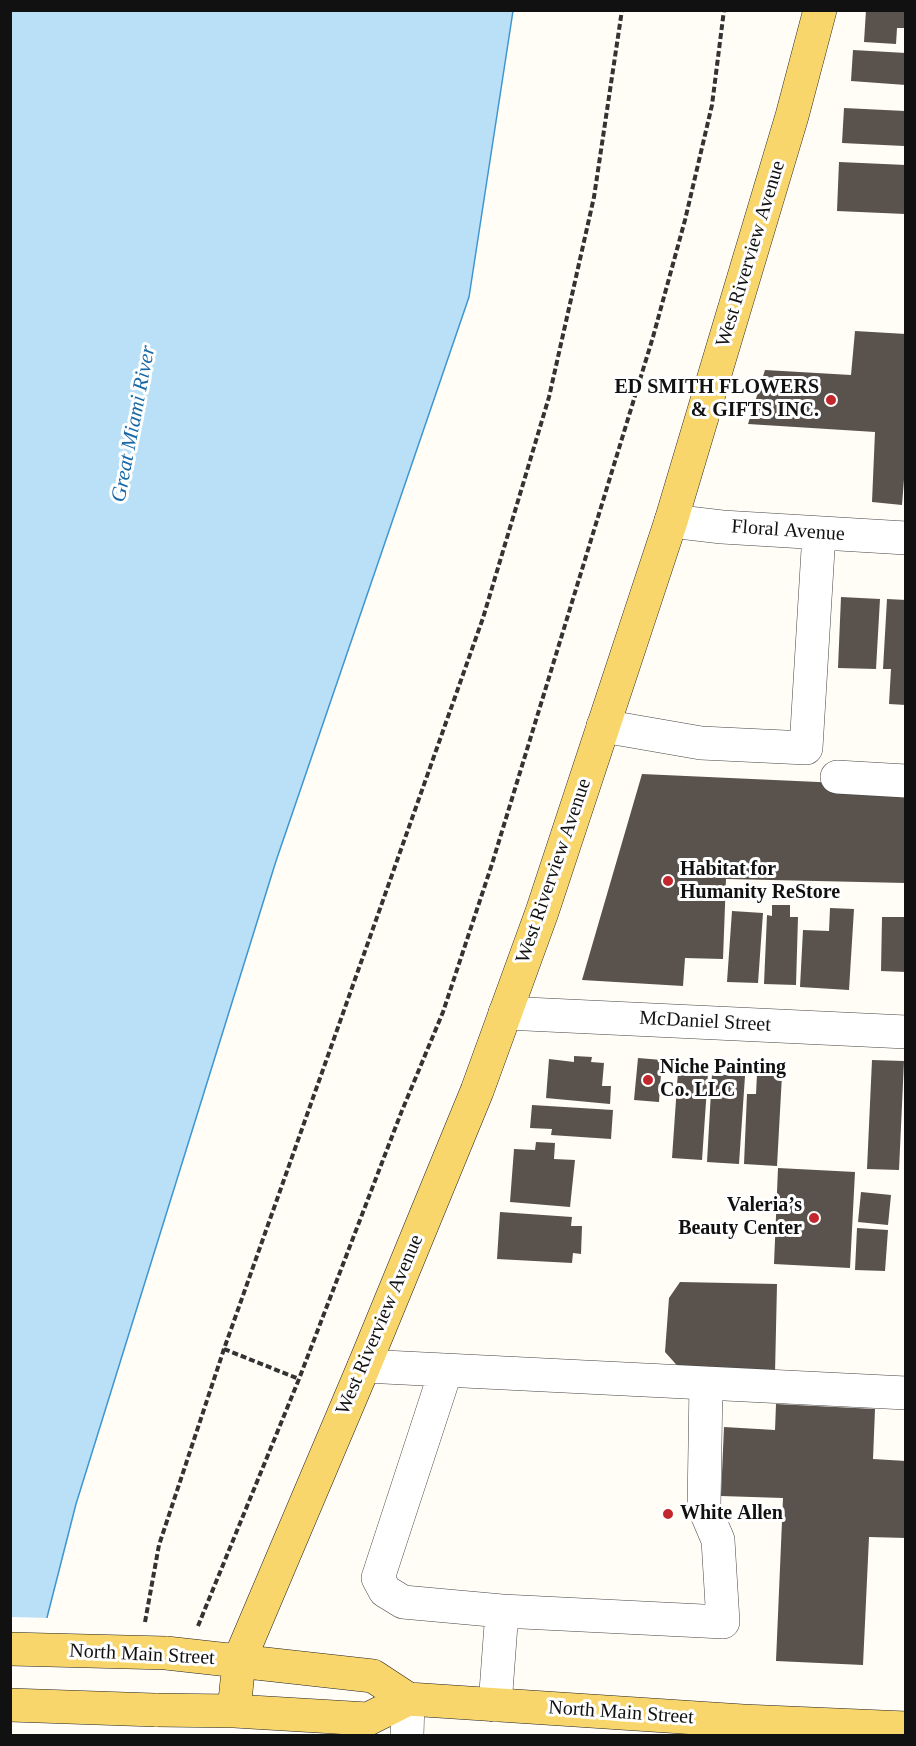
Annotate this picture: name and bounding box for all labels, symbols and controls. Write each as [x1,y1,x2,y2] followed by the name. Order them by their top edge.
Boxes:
[711,158,791,350] street label: West Riverview Avenue
[106,344,162,504] water label: Great Miami River
[615,376,819,423] place label: ED SMITH FLOWERS & GIFTS INC.
[824,393,838,407] marker: ED SMITH FLOWERS & GIFTS INC.
[731,515,845,547] street label: Floral Avenue
[511,776,597,966] street label: West Riverview Avenue
[680,858,840,905] place label: Habitat for Humanity ReStore
[661,874,675,888] marker: Habitat for Humanity ReStore
[639,1007,771,1037] street label: McDaniel Street
[660,1056,786,1103] place label: Niche Painting Co. LLC
[641,1073,655,1087] marker: Niche Painting Co. LLC
[678,1194,802,1241] place label: Valeria’s Beauty Center
[807,1211,821,1225] marker: Valeria’s Beauty Center
[331,1231,429,1419] street label: West Riverview Avenue
[680,1502,783,1526] place label: White Allen
[661,1507,675,1521] marker: White Allen
[69,1639,215,1671] street label: North Main Street
[548,1696,694,1730] street label: North Main Street

